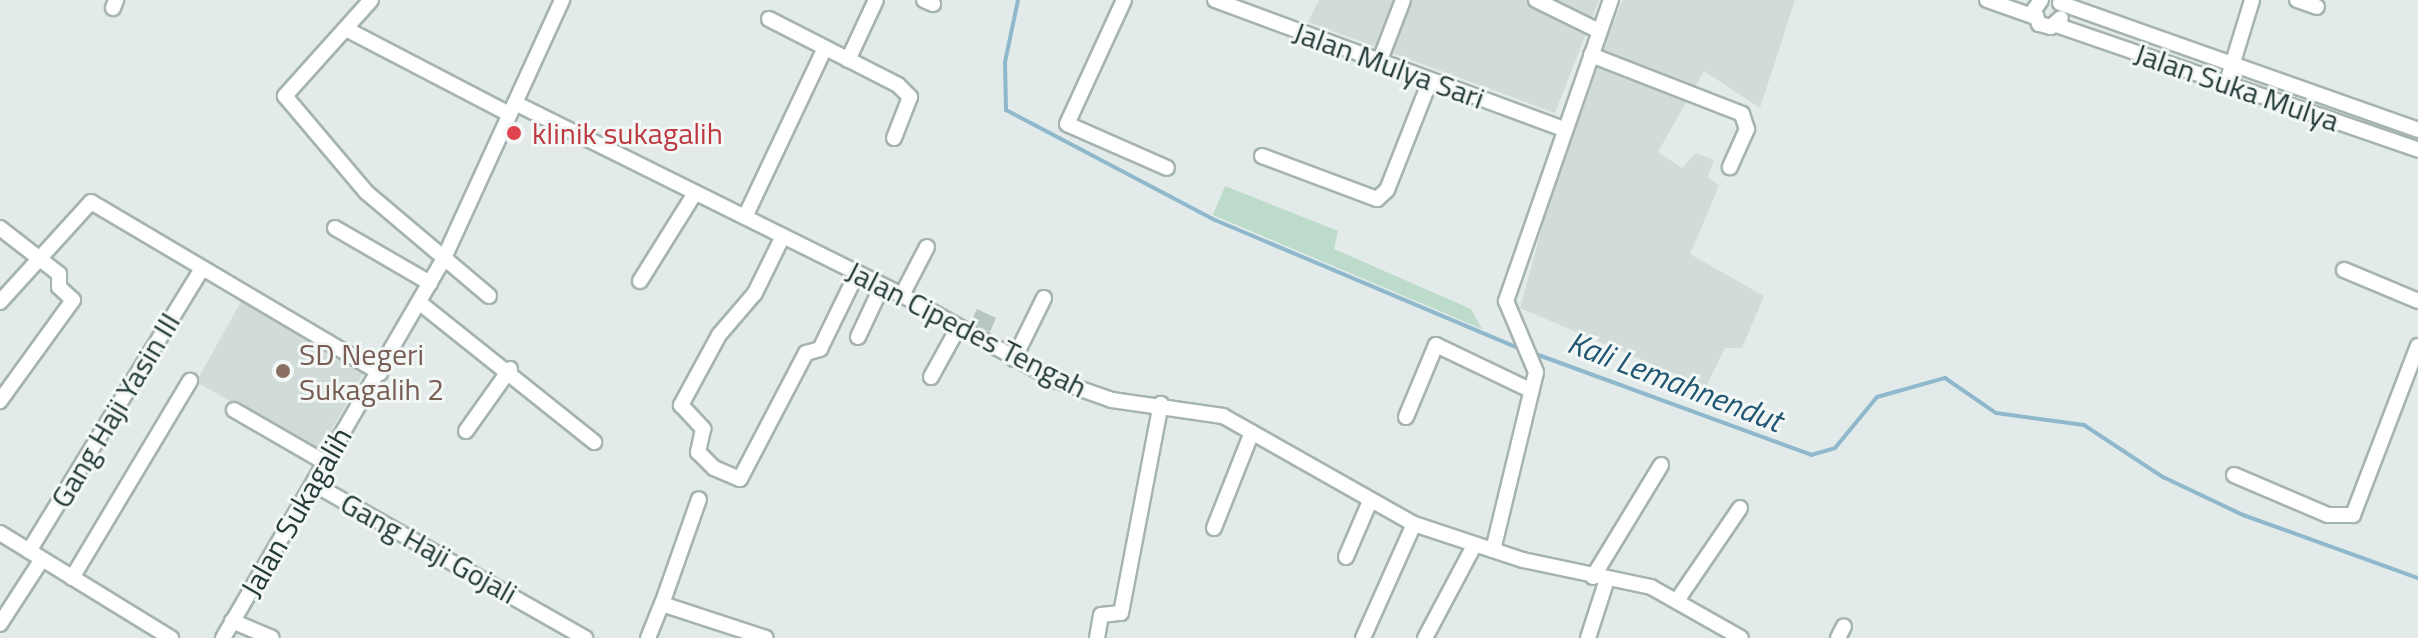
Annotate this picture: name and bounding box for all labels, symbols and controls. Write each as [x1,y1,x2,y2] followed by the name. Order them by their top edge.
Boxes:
[1289,14,1489,116] street label: Jalan Mulya Sari
[2130,35,2344,139] street label: Jalan Suka Mulya
[532,115,723,151] place label: klinik sukagalih
[503,122,525,144] marker: klinik sukagalih
[841,253,1093,405] street label: Jalan Cipedes Tengah
[43,306,187,514] street label: Gang Haji Yasin III
[1562,323,1788,439] water label: Kali Lemahnendut
[299,336,444,406] place label: SD Negeri Sukagalih 2
[274,362,292,380] marker: SD Negeri Sukagalih 2
[233,421,359,603] street label: Jalan Sukagalih
[335,485,523,611] street label: Gang Haji Gojali

